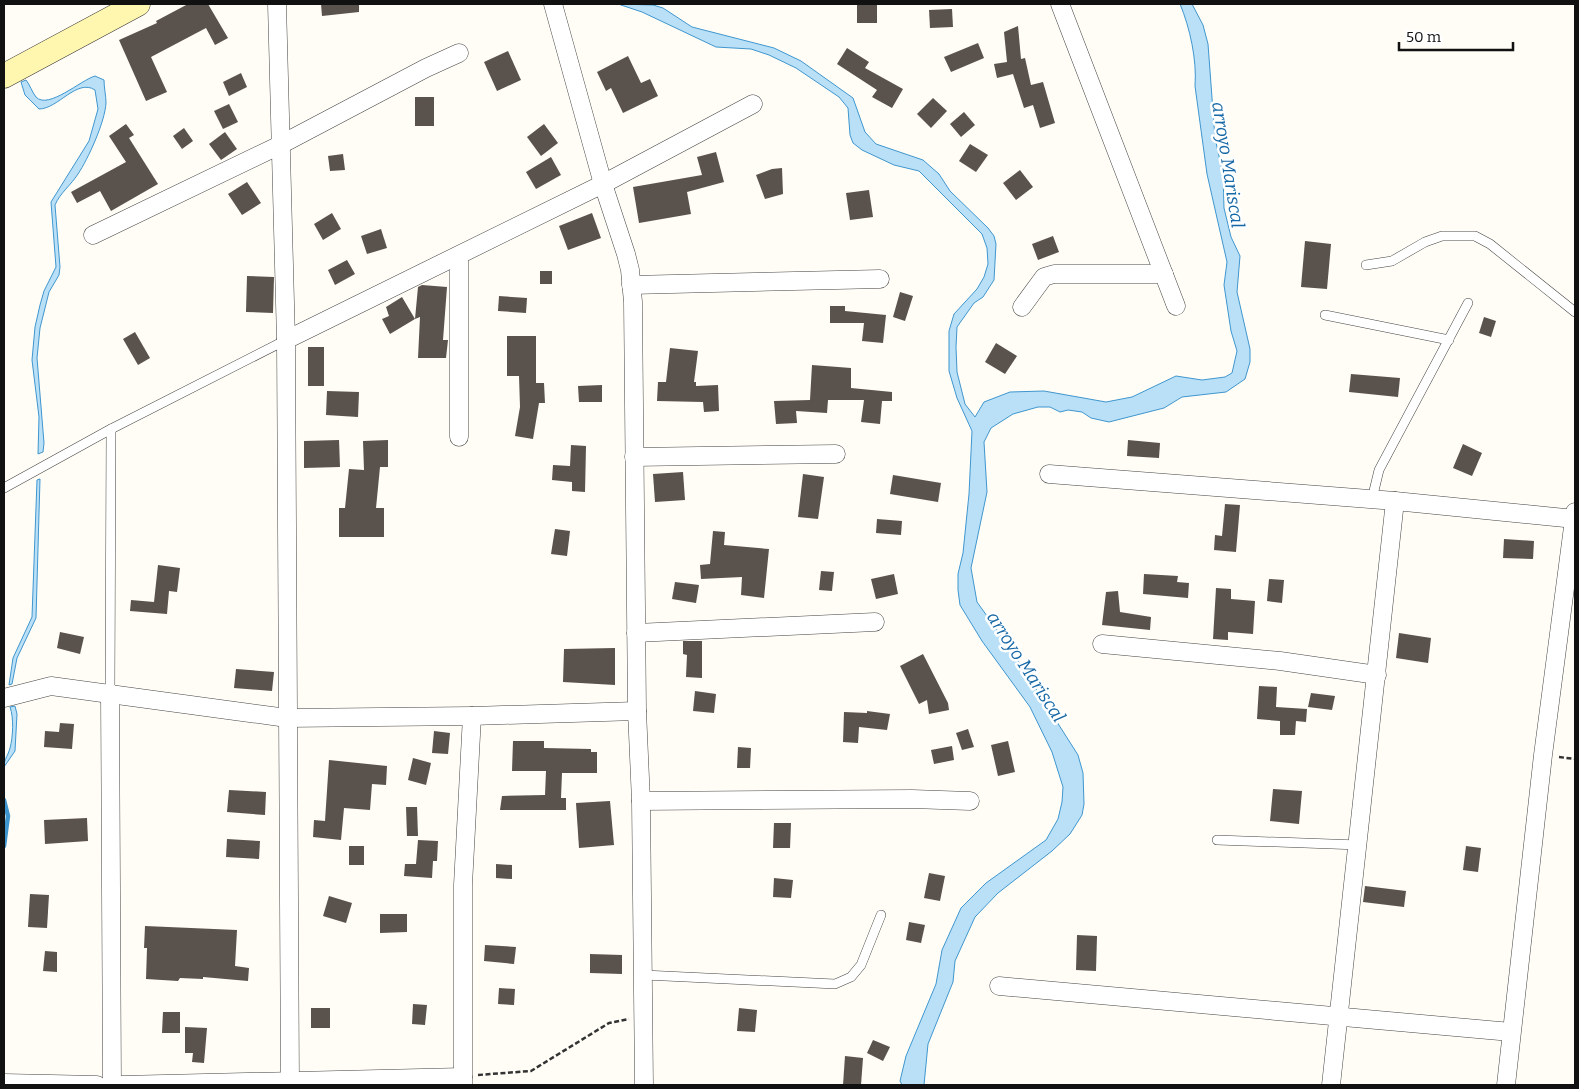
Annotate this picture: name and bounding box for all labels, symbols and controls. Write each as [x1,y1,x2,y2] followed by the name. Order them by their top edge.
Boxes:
[1399,20,1513,52] scale bar
[1406,28,1442,46] text: 50 m
[1207,100,1249,230] water label: arroyo Mariscal
[982,608,1070,726] water label: arroyo Mariscal

